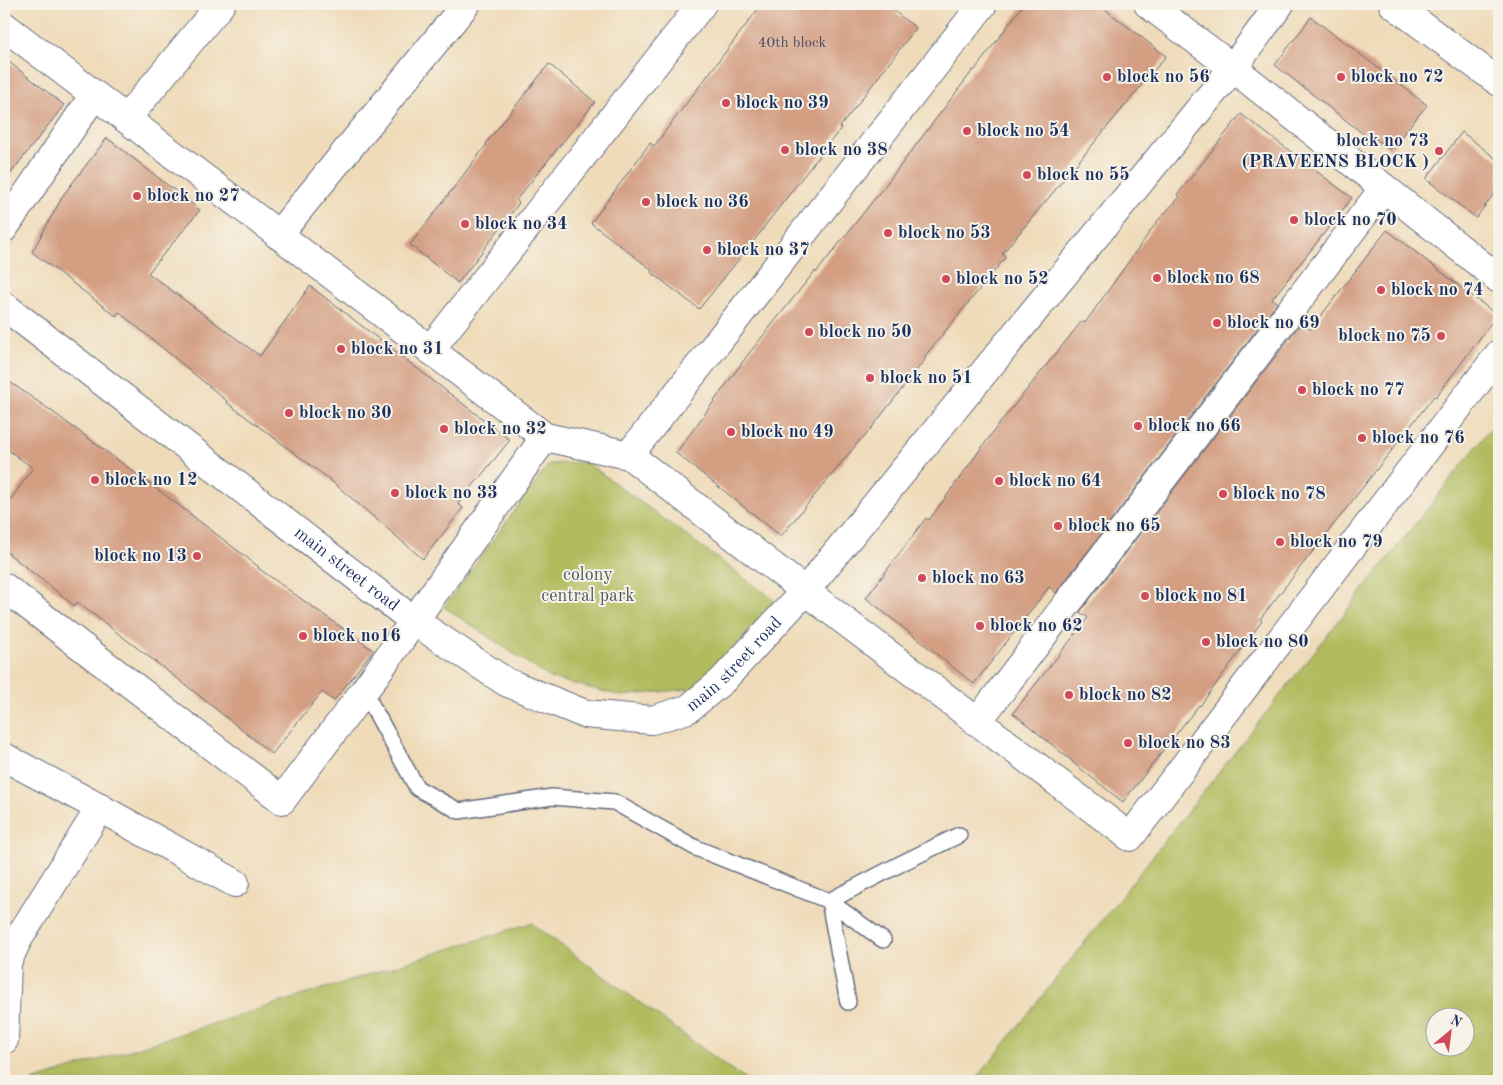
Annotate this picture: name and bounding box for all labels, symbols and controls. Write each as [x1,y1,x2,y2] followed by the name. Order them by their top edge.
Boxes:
[758,36,826,51] house number: 40th block
[1117,68,1210,86] place label: block no 56
[1351,68,1444,86] place label: block no 72
[1101,71,1113,83] marker: block no 56
[1335,71,1347,83] marker: block no 72
[736,94,829,112] place label: block no 39
[720,97,732,109] marker: block no 39
[977,122,1070,140] place label: block no 54
[961,125,973,137] marker: block no 54
[1242,132,1429,171] place label: block no 73 (PRAVEENS BLOCK )
[795,141,888,159] place label: block no 38
[779,144,791,156] marker: block no 38
[1433,145,1445,157] marker: block no 73 (PRAVEENS BLOCK )
[1037,166,1130,184] place label: block no 55
[1021,169,1033,181] marker: block no 55
[147,187,240,205] place label: block no 27
[131,190,143,202] marker: block no 27
[656,193,749,211] place label: block no 36
[640,196,652,208] marker: block no 36
[1304,211,1397,229] place label: block no 70
[1288,214,1300,226] marker: block no 70
[475,215,568,233] place label: block no 34
[459,218,471,230] marker: block no 34
[898,224,991,242] place label: block no 53
[882,227,894,239] marker: block no 53
[717,241,810,259] place label: block no 37
[701,244,713,256] marker: block no 37
[1167,269,1260,287] place label: block no 68
[956,270,1049,288] place label: block no 52
[1151,272,1163,284] marker: block no 68
[940,273,952,285] marker: block no 52
[1391,281,1484,299] place label: block no 74
[1375,284,1387,296] marker: block no 74
[1227,314,1320,332] place label: block no 69
[1211,317,1223,329] marker: block no 69
[819,323,912,341] place label: block no 50
[803,326,815,338] marker: block no 50
[1338,327,1431,345] place label: block no 75
[1435,330,1447,342] marker: block no 75
[351,340,444,358] place label: block no 31
[335,343,347,355] marker: block no 31
[880,369,973,387] place label: block no 51
[864,372,876,384] marker: block no 51
[1312,381,1405,399] place label: block no 77
[1296,384,1308,396] marker: block no 77
[299,404,392,422] place label: block no 30
[283,407,295,419] marker: block no 30
[1148,417,1241,435] place label: block no 66
[454,420,547,438] place label: block no 32
[1132,420,1144,432] marker: block no 66
[438,423,450,435] marker: block no 32
[741,423,834,441] place label: block no 49
[725,426,737,438] marker: block no 49
[1372,429,1465,447] place label: block no 76
[1356,432,1368,444] marker: block no 76
[105,471,198,489] place label: block no 12
[1009,472,1102,490] place label: block no 64
[89,474,101,486] marker: block no 12
[993,475,1005,487] marker: block no 64
[405,484,498,502] place label: block no 33
[1233,485,1326,503] place label: block no 78
[389,487,401,499] marker: block no 33
[1217,488,1229,500] marker: block no 78
[1068,517,1161,535] place label: block no 65
[1052,520,1064,532] marker: block no 65
[291,523,402,615] street label: main street road
[1290,533,1383,551] place label: block no 79
[1274,536,1286,548] marker: block no 79
[94,547,187,565] place label: block no 13
[191,550,203,562] marker: block no 13
[541,566,635,605] park label: colony central park
[932,569,1025,587] place label: block no 63
[916,572,928,584] marker: block no 63
[1155,587,1248,605] place label: block no 81
[1139,590,1151,602] marker: block no 81
[683,613,785,715] street label: main street road
[990,617,1083,635] place label: block no 62
[974,620,986,632] marker: block no 62
[313,627,401,645] place label: block no16
[297,630,309,642] marker: block no16
[1216,633,1309,651] place label: block no 80
[1200,636,1212,648] marker: block no 80
[1079,686,1172,704] place label: block no 82
[1063,689,1075,701] marker: block no 82
[1138,734,1231,752] place label: block no 83
[1122,737,1134,749] marker: block no 83
[1426,1008,1476,1058] north arrow
[1448,1013,1464,1030] text: N

